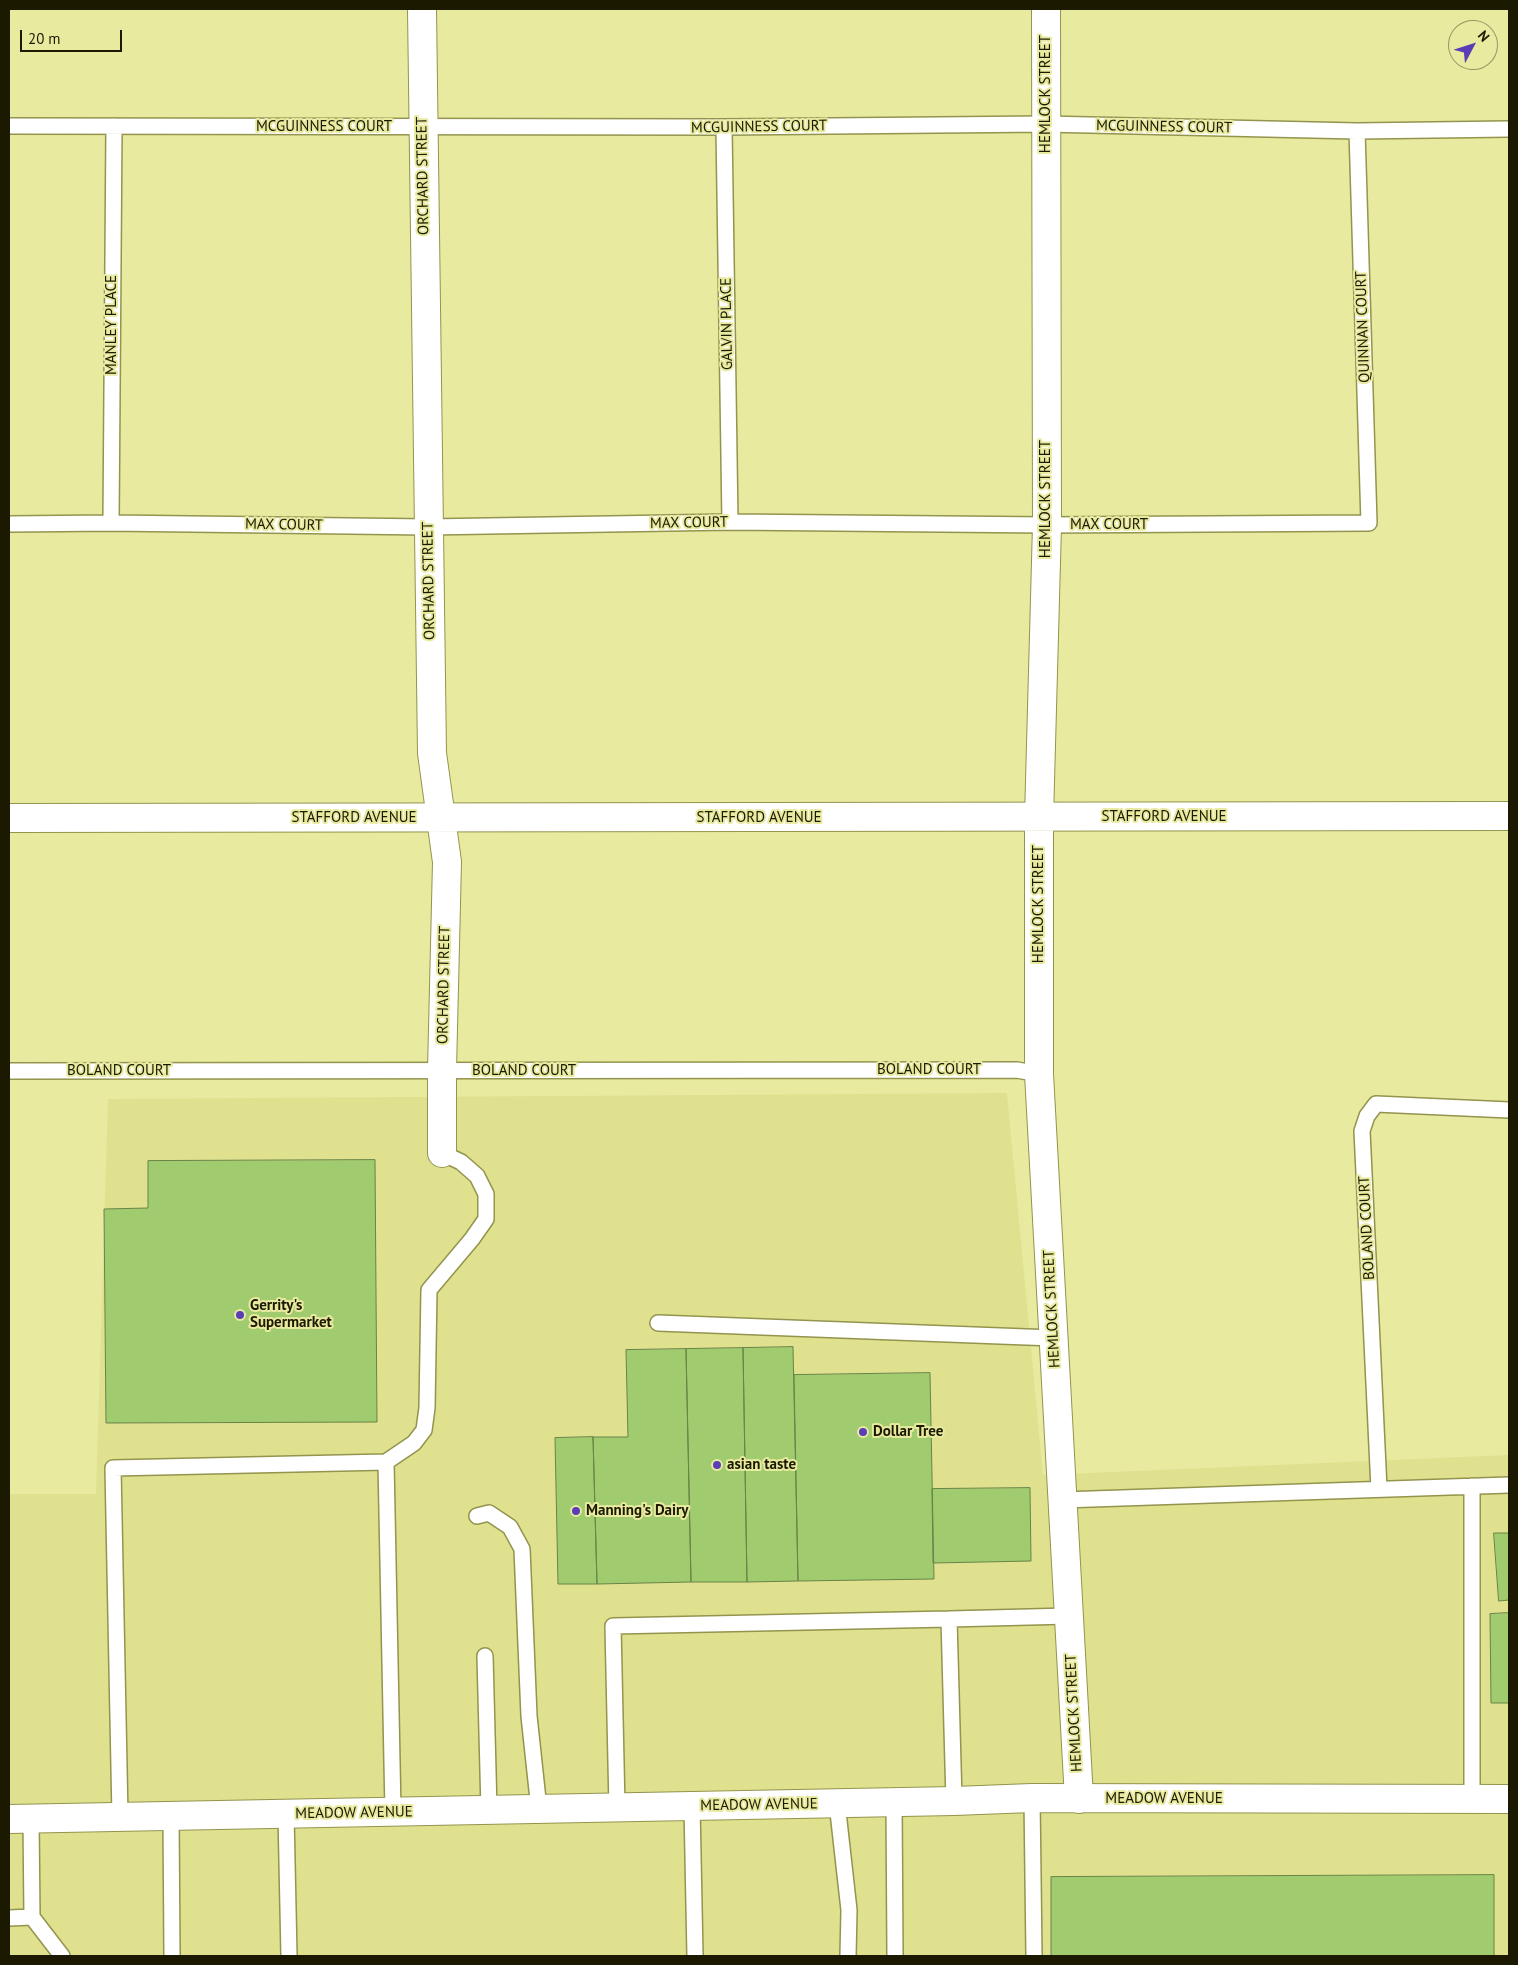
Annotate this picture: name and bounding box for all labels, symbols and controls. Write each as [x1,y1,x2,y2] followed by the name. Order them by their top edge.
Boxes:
[22,20,125,52] scale bar
[1448,20,1498,70] north arrow
[1474,27,1494,45] text: N
[28,29,61,48] text: 20 m
[1037,35,1055,153] street label: HEMLOCK STREET
[413,117,433,235] street label: ORCHARD STREET
[691,117,827,137] street label: MCGUINNESS COURT
[1096,117,1232,137] street label: MCGUINNESS COURT
[256,118,392,136] street label: MCGUINNESS COURT
[1352,271,1374,383] street label: QUINNAN COURT
[103,275,121,375] street label: MANLEY PLACE
[717,278,737,370] street label: GALVIN PLACE
[1037,440,1055,558] street label: HEMLOCK STREET
[650,513,728,533] street label: MAX COURT
[245,515,323,535] street label: MAX COURT
[1070,516,1148,534] street label: MAX COURT
[419,522,439,640] street label: ORCHARD STREET
[1101,808,1227,826] street label: STAFFORD AVENUE
[291,809,417,827] street label: STAFFORD AVENUE
[696,809,822,827] street label: STAFFORD AVENUE
[1030,845,1048,963] street label: HEMLOCK STREET
[434,926,454,1044] street label: ORCHARD STREET
[877,1061,981,1079] street label: BOLAND COURT
[67,1062,171,1080] street label: BOLAND COURT
[472,1062,576,1080] street label: BOLAND COURT
[1355,1176,1379,1280] street label: BOLAND COURT
[1040,1249,1064,1369] street label: HEMLOCK STREET
[250,1297,332,1332] place label: Gerrity's Supermarket
[234,1309,246,1321] marker: Gerrity's Supermarket
[873,1423,943,1441] place label: Dollar Tree
[857,1426,869,1438] marker: Dollar Tree
[727,1456,796,1474] place label: asian taste
[711,1459,723,1471] marker: asian taste
[586,1502,688,1520] place label: Manning's Dairy
[570,1505,582,1517] marker: Manning's Dairy
[1062,1653,1086,1773] street label: HEMLOCK STREET
[1105,1790,1223,1808] street label: MEADOW AVENUE
[700,1795,818,1815] street label: MEADOW AVENUE
[295,1803,413,1823] street label: MEADOW AVENUE

